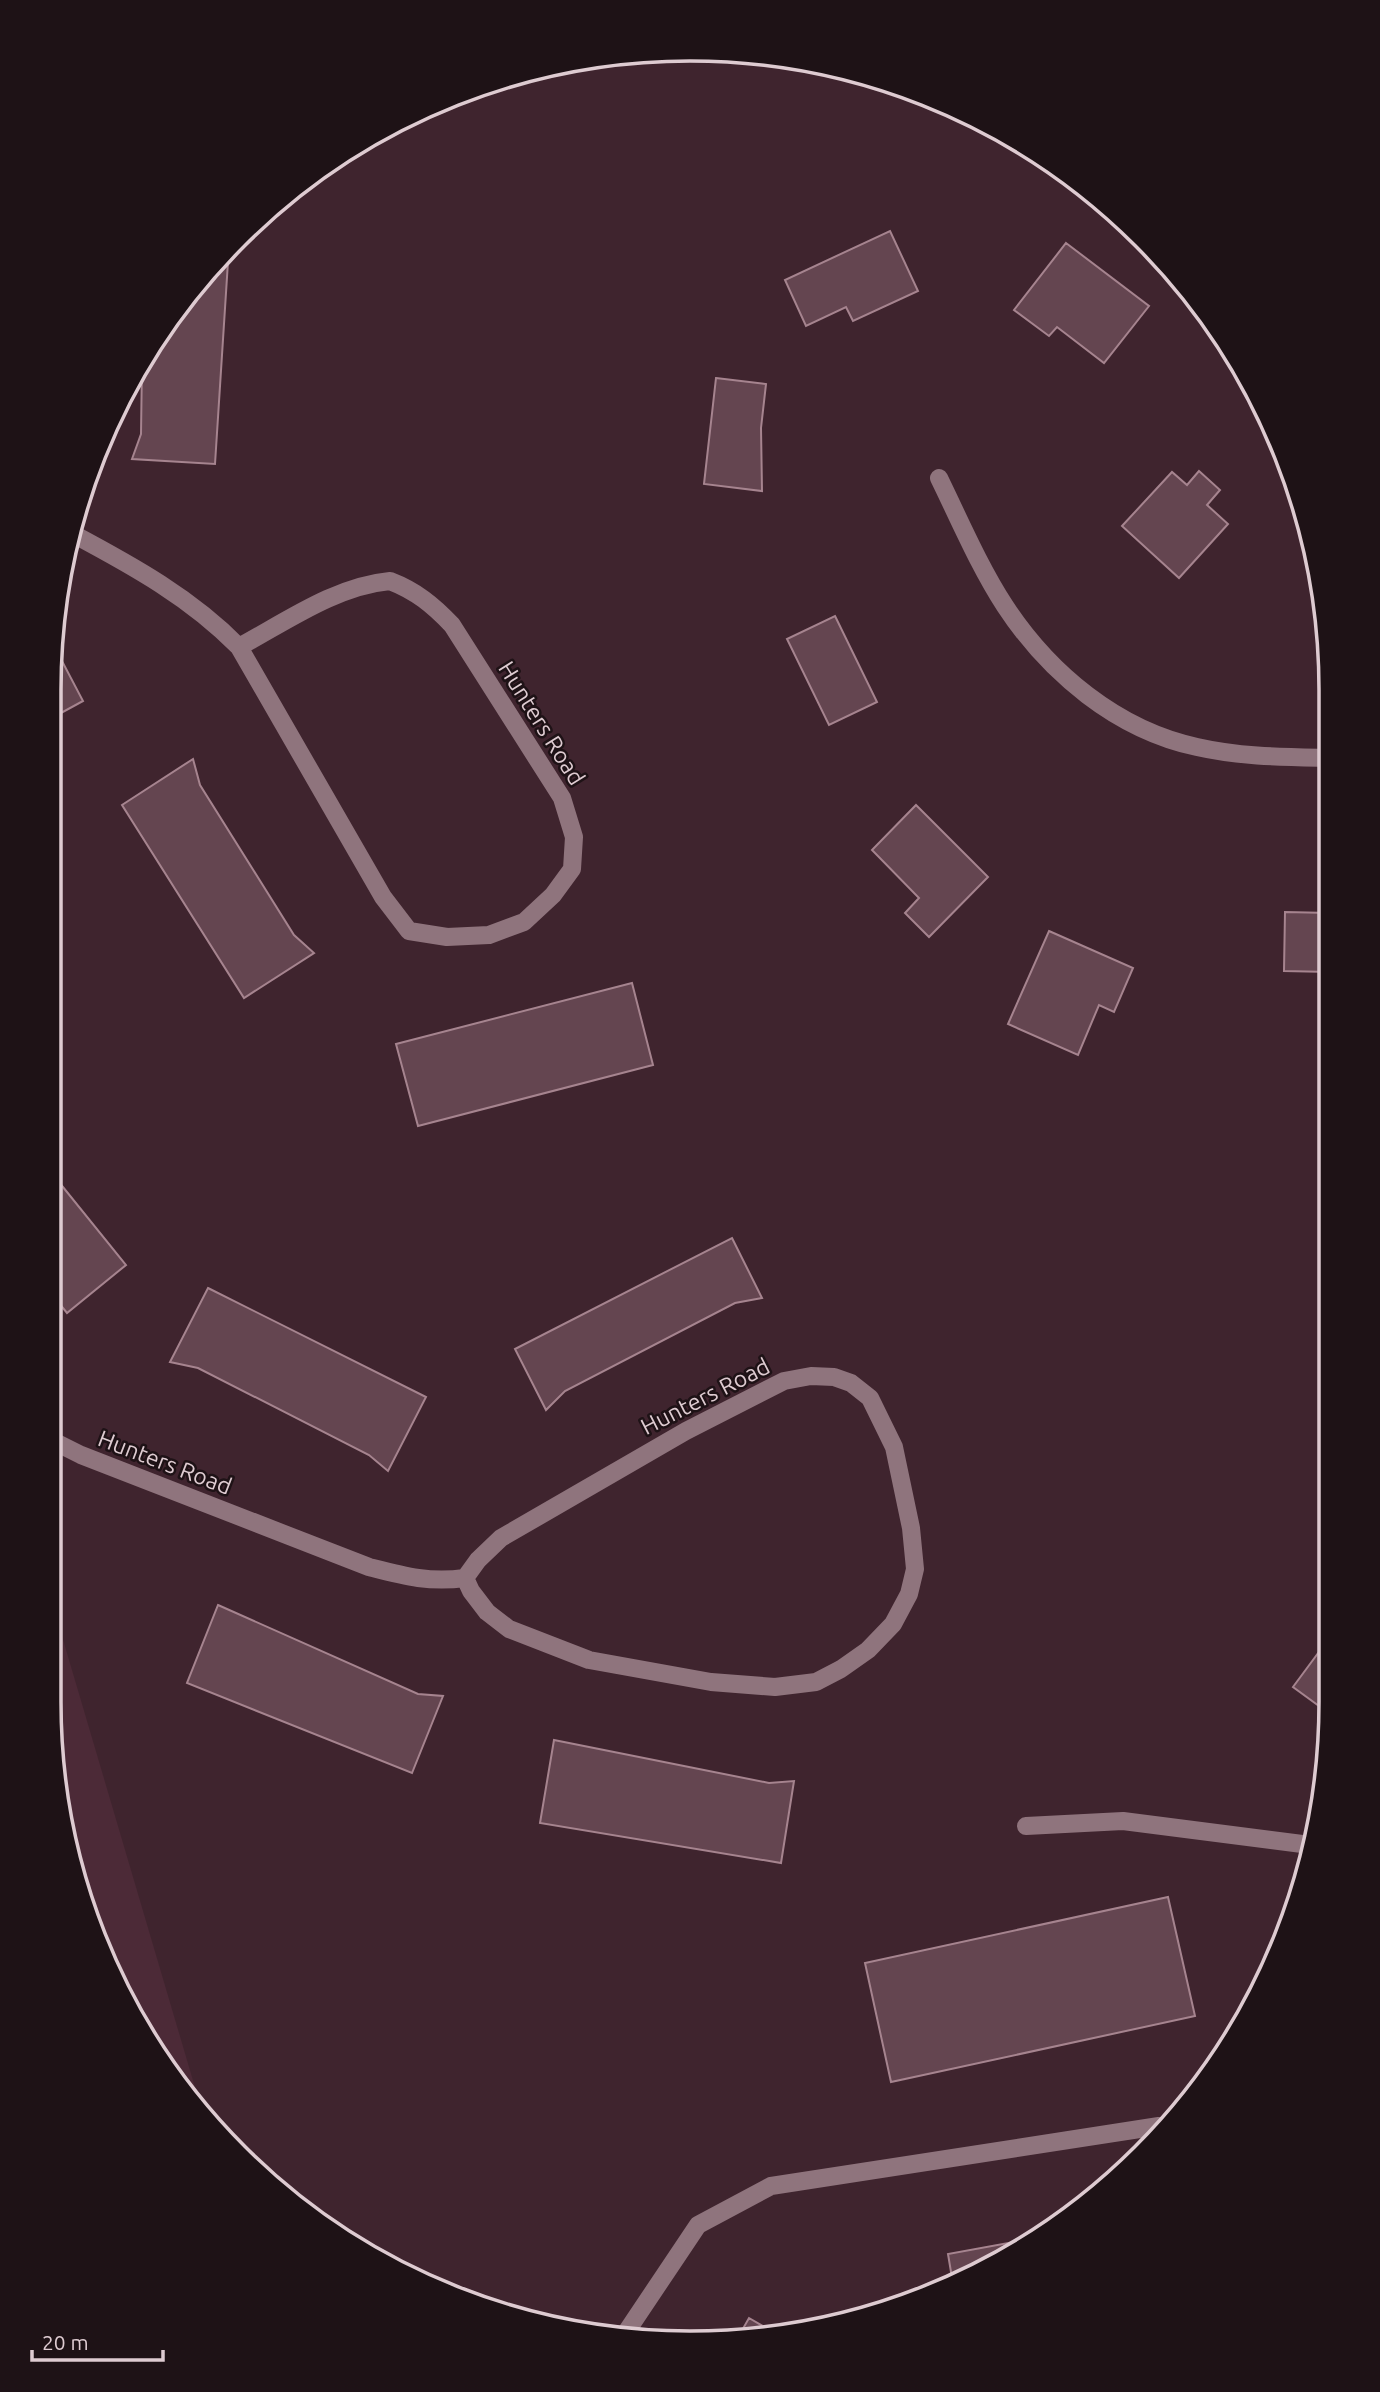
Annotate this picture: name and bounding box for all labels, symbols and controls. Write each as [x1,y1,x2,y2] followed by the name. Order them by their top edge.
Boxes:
[494,657,590,789] street label: Hunters Road
[637,1353,773,1439] street label: Hunters Road
[95,1425,235,1499] street label: Hunters Road
[32,2318,163,2362] scale bar
[42,2330,89,2354] text: 20 m

